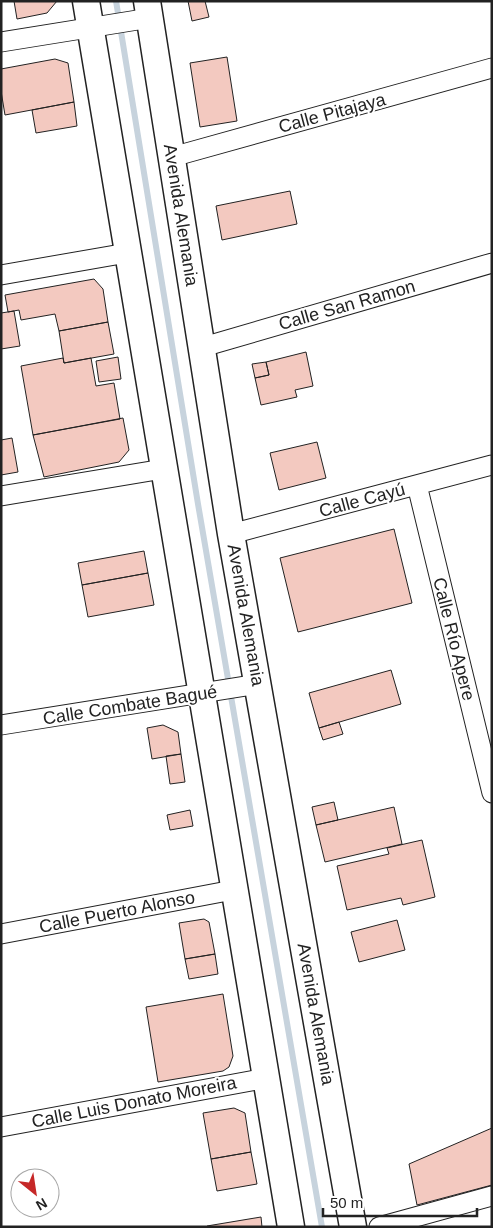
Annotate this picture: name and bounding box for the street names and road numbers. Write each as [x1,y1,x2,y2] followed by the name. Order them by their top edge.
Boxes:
[276,89,389,137] street label: Calle Pitajaya
[160,142,202,289] street label: Avenida Alemania
[276,276,418,334] street label: Calle San Ramon
[317,479,407,521] street label: Calle Cayú
[224,542,269,688] street label: Avenida Alemania
[429,575,479,703] street label: Calle Río Apere
[41,681,219,729] street label: Calle Combate Bagué
[37,887,197,937] street label: Calle Puerto Alonso
[294,941,339,1087] street label: Avenida Alemania
[30,1072,239,1132] street label: Calle Luis Donato Moreira

